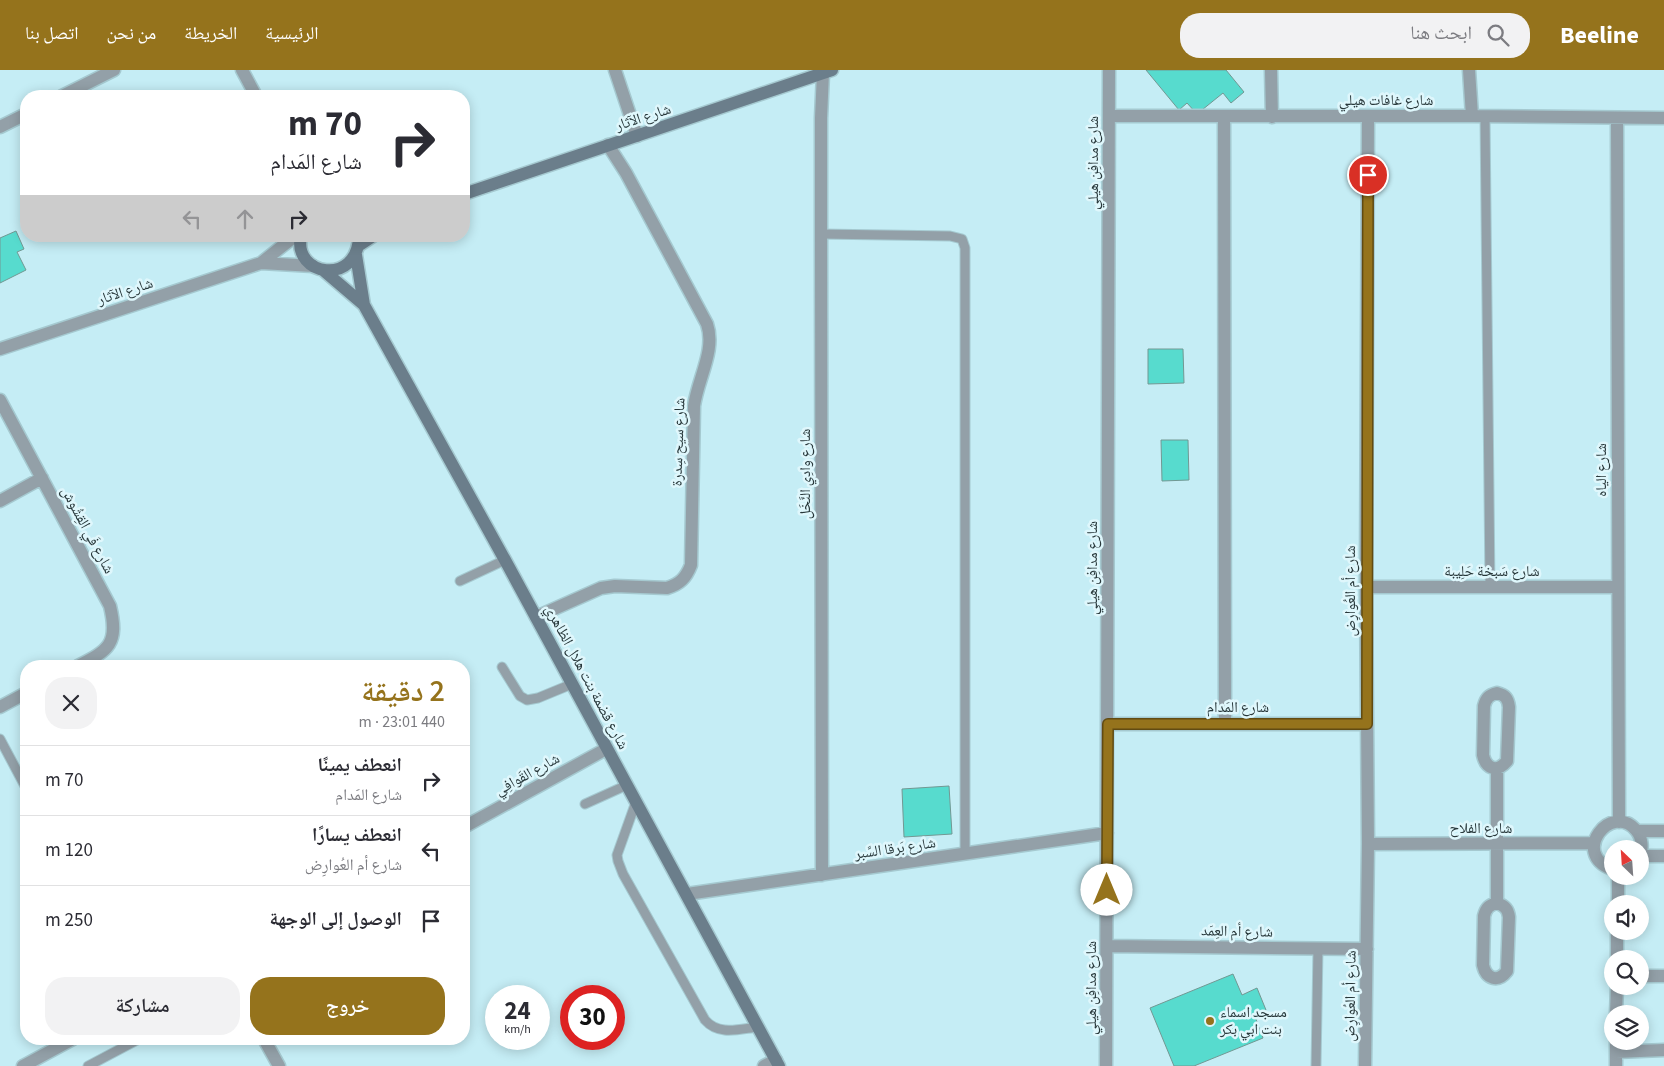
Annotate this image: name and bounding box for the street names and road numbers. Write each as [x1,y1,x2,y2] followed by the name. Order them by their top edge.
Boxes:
[1339,90,1433,112] street label: شارع غافات هيلي
[612,99,674,137] street label: شارع الآثار
[1083,116,1105,210] street label: شارع مدافِن هيلي
[94,273,156,311] street label: شارع الآثار
[666,397,691,487] street label: شارع سيح سِدرة
[795,429,817,519] street label: شارع وادِي النَّخَل
[1591,443,1612,497] street label: شارع الياه
[55,483,119,578] street label: شارع فَي القِشُوش
[1082,521,1104,615] street label: شارع مدافِن هيلي
[1340,545,1361,637] street label: شارع أم العُوارِض
[1444,561,1540,582] street label: شارع سَبخة حَلِيبة
[539,601,634,754] street label: شارع قضمة بنت هلال الظاهري
[1207,697,1269,718] street label: شارع المَدام
[491,748,564,802] street label: شارع القَوافِي
[1450,818,1513,839] street label: شارع الفلاح
[852,832,937,865] street label: شارع بَرقا السَّبر
[1201,920,1273,943] street label: شارع أم العِمَد
[1081,941,1103,1035] street label: شارع مدافِن هيلي
[1339,950,1362,1042] street label: شارع أم العُوارِض

